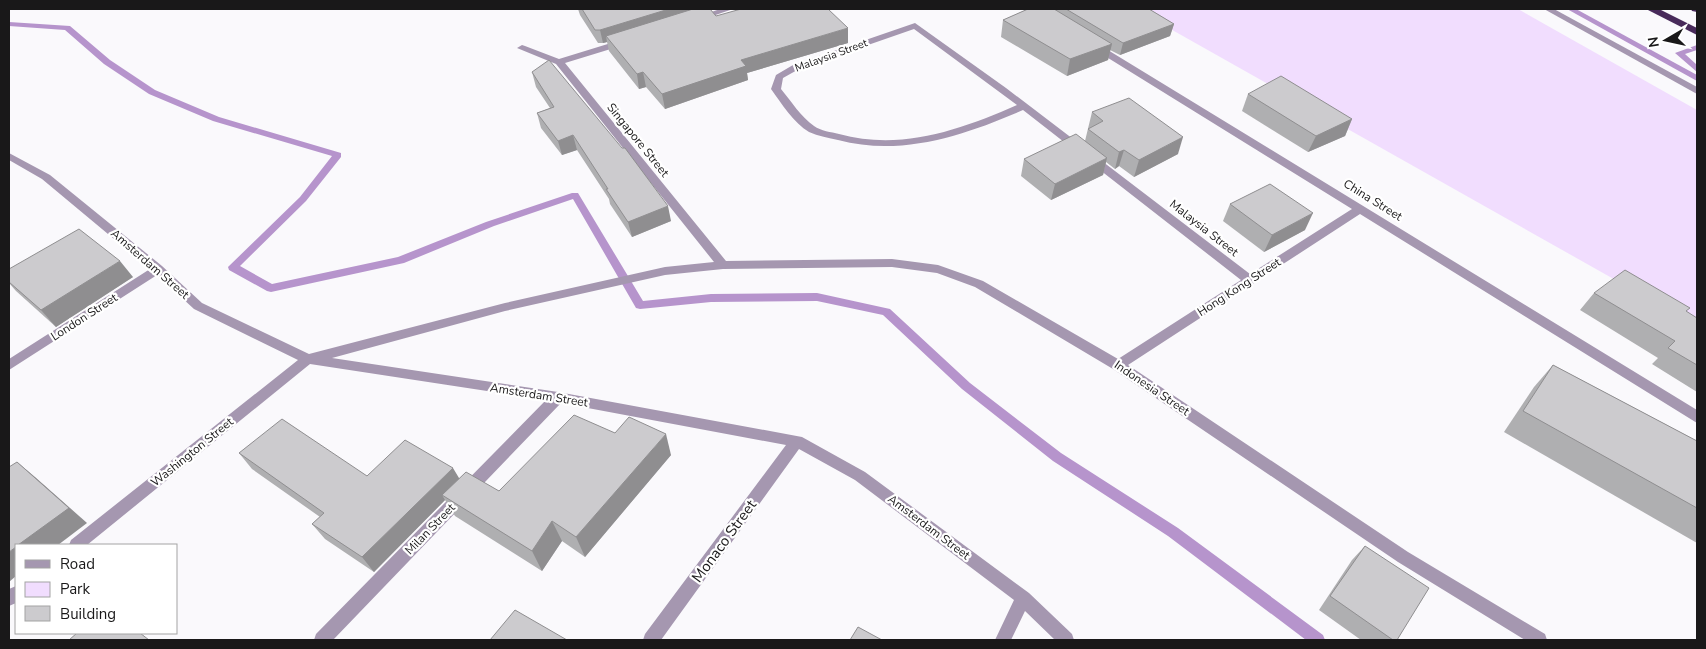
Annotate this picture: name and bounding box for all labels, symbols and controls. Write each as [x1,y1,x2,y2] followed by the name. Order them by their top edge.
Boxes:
[1641,15,1691,65] north arrow
[793,35,870,76] street label: Malaysia Street
[1643,35,1664,49] text: N
[603,100,673,181] street label: Singapore Street
[1340,176,1406,225] street label: China Street
[1166,196,1242,260] street label: Malaysia Street
[107,226,193,303] street label: Amsterdam Street
[1194,254,1284,320] street label: Hong Kong Street
[48,289,121,344] street label: London Street
[1111,357,1193,420] street label: Indonesia Street
[489,379,590,411] street label: Amsterdam Street
[148,413,237,490] street label: Washington Street
[885,491,974,564] street label: Amsterdam Street
[687,495,761,586] street label: Monaco Street
[401,499,459,558] street label: Milan Street
[15,544,178,634] legend
[60,554,95,574] text: Road
[60,579,90,599] text: Park
[60,604,116,624] text: Building

